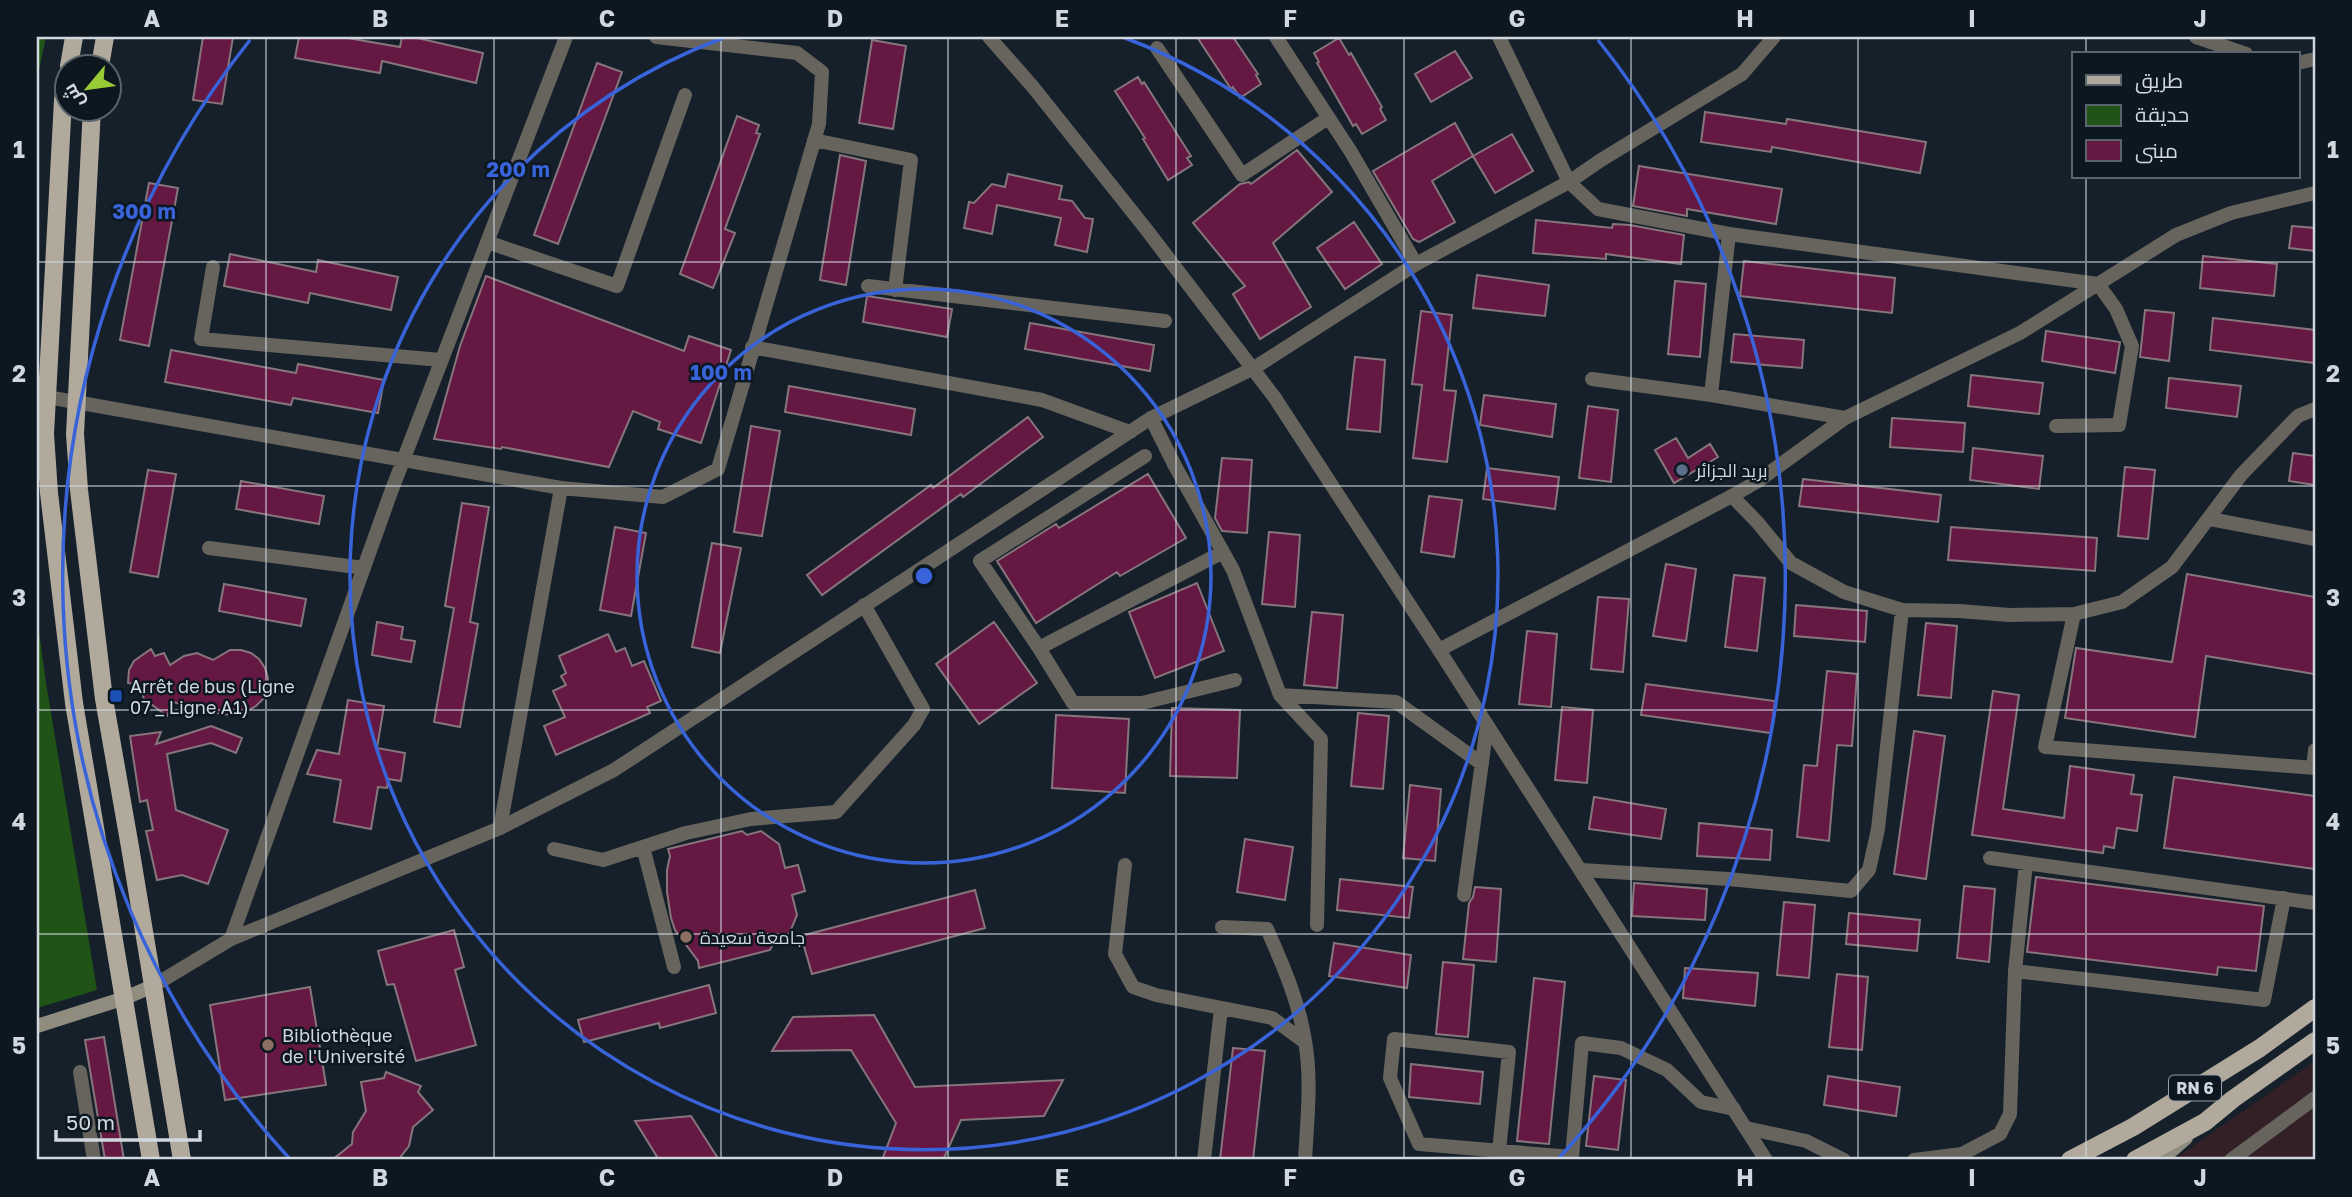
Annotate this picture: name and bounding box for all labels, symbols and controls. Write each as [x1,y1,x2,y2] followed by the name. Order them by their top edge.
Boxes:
[144,4,161,32] text: A
[372,4,388,32] text: B
[599,4,615,32] text: C
[827,4,843,32] text: D
[1055,4,1069,32] text: E
[1283,4,1297,32] text: F
[1509,4,1525,32] text: G
[1736,4,1754,32] text: H
[1968,4,1976,32] text: I
[2193,4,2207,32] text: J
[52,52,122,122] north arrow
[2072,52,2300,178] legend
[2135,67,2183,94] text: طريق
[57,80,90,113] text: ش
[2135,101,2189,127] text: حديقة
[13,135,25,163] text: 1
[2327,135,2339,163] text: 1
[2135,137,2178,164] text: مبنى
[486,156,550,182] text: 200 m
[112,198,176,224] text: 300 m
[12,359,26,387] text: 2
[690,359,752,385] text: 100 m
[2326,359,2340,387] text: 2
[1695,459,1768,482] place label: بريد الجزائر
[1674,462,1690,478] marker: بريد الجزائر
[912,564,936,588] centre of rings
[12,583,26,611] text: 3
[2326,583,2340,611] text: 3
[130,675,295,718] place label: Arrêt de bus (Ligne 07 _ Ligne A1)
[108,688,124,704] marker: Arrêt de bus (Ligne 07 _ Ligne A1)
[12,807,26,835] text: 4
[2326,807,2340,835] text: 4
[700,926,805,948] place label: جامعة سعيدة
[678,929,694,945] marker: جامعة سعيدة
[282,1024,405,1067] place label: Bibliothèque de l'Université
[12,1031,26,1059] text: 5
[2326,1031,2340,1059] text: 5
[260,1037,276,1053] marker: Bibliothèque de l'Université
[2169,1076,2221,1100] road number: RN 6
[56,1099,200,1143] scale bar
[66,1109,115,1135] text: 50 m
[144,1163,161,1191] text: A
[372,1163,388,1191] text: B
[599,1163,615,1191] text: C
[827,1163,843,1191] text: D
[1055,1163,1069,1191] text: E
[1283,1163,1297,1191] text: F
[1509,1163,1525,1191] text: G
[1736,1163,1754,1191] text: H
[1968,1163,1976,1191] text: I
[2193,1163,2207,1191] text: J

